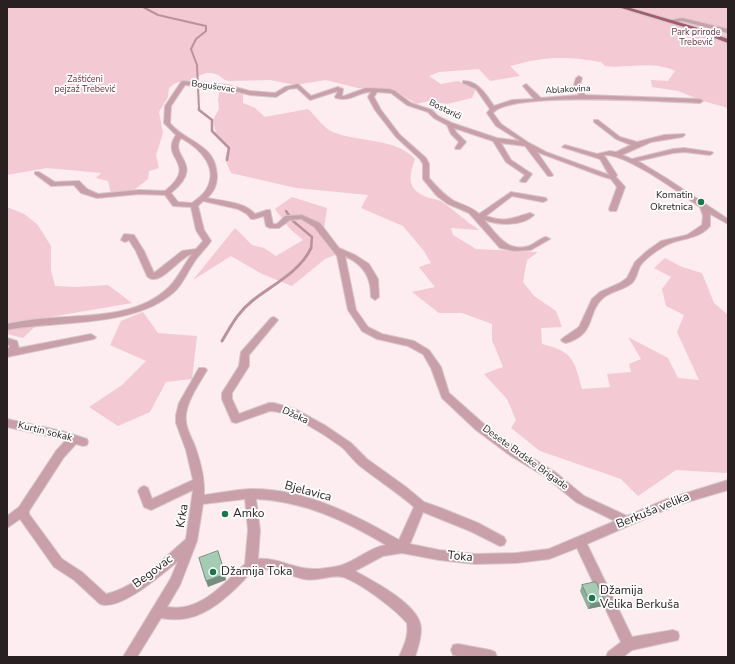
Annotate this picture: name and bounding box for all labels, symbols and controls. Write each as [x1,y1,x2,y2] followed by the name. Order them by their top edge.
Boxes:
[671,28,721,49] park label: Park prirode Trebević
[54,75,116,96] park label: Zaštićeni pejzaž Trebević
[190,79,236,95] street label: Boguševac
[545,83,591,97] street label: Ablakovina
[427,98,463,122] street label: Bostarići
[650,190,693,214] place label: Komatin Okretnica
[696,197,706,207] marker: Komatin Okretnica
[280,405,310,427] street label: Džeka
[17,419,73,445] street label: Kurtin sokak
[480,423,570,493] street label: Desete Brdske Brigade
[283,479,333,505] street label: Bjelavica
[614,490,692,532] street label: Berkuša velika
[174,503,192,529] street label: Krka
[233,507,265,521] place label: Amko
[220,509,230,519] marker: Amko
[447,549,473,565] street label: Toka
[130,552,176,592] street label: Begovac
[221,565,292,579] place label: Džamija Toka
[208,567,218,577] marker: Džamija Toka
[600,584,679,612] place label: Džamija Velika Berkuša
[587,593,597,603] marker: Džamija Velika Berkuša

